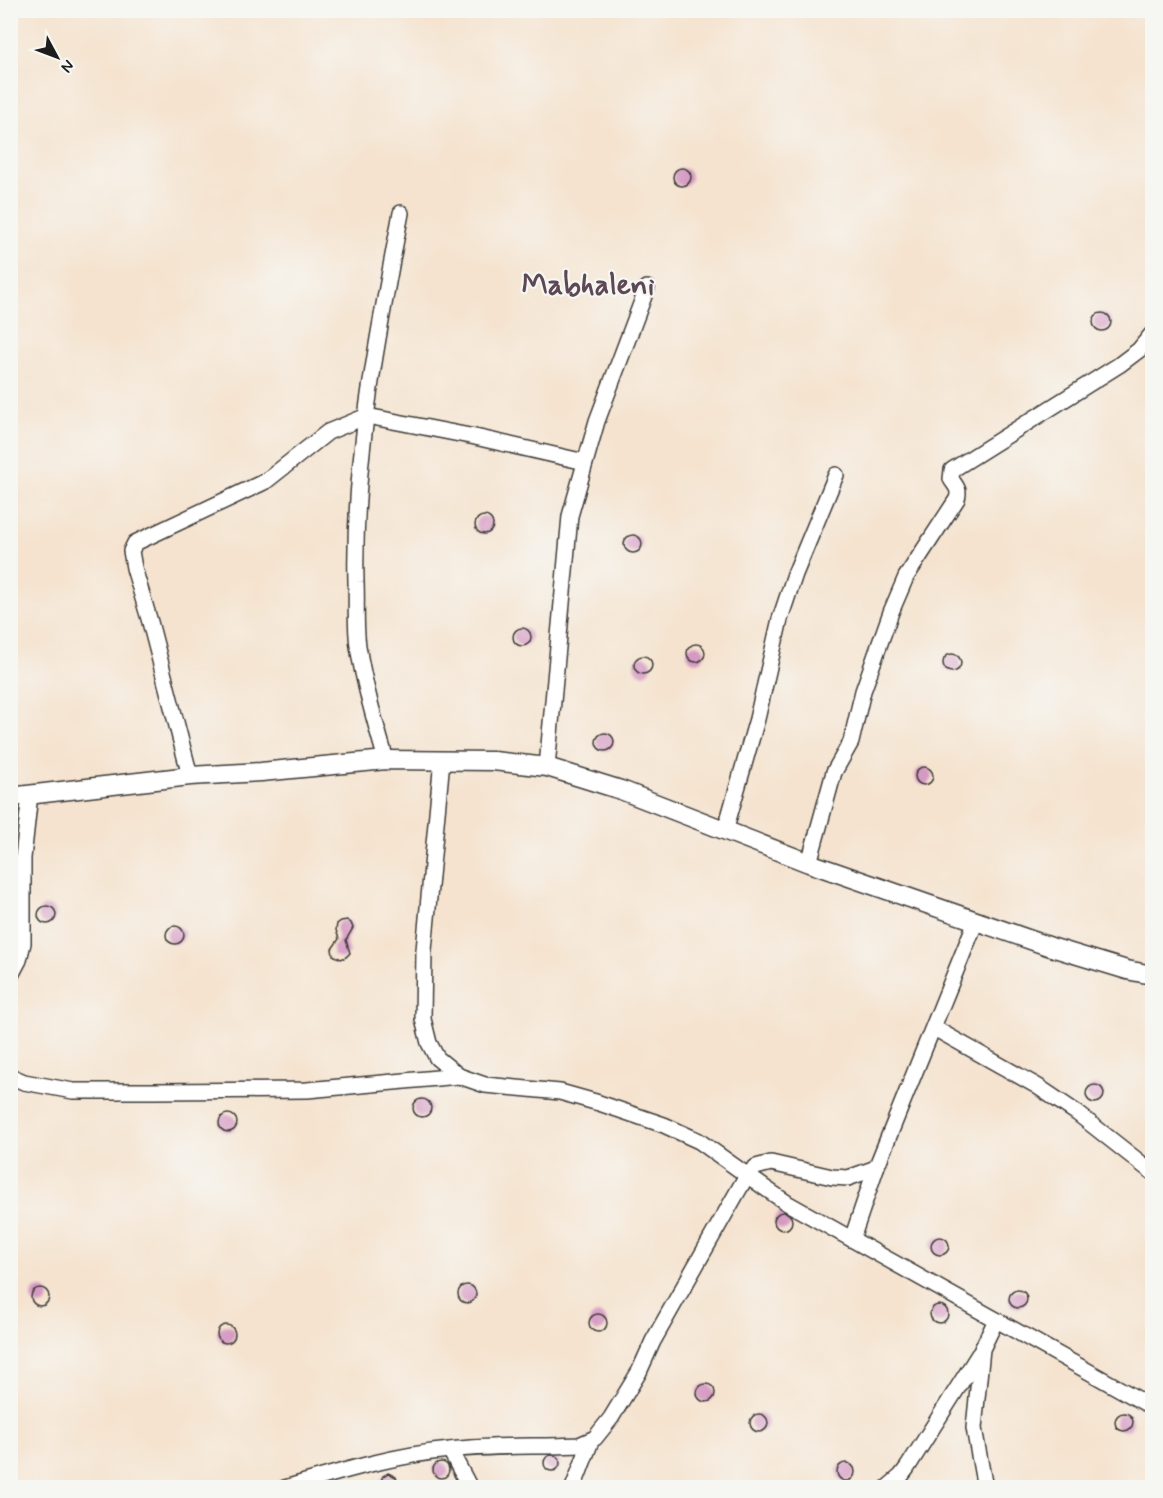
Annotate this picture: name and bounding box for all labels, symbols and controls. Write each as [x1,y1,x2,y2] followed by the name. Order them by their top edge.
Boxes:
[27,27,87,87] north arrow
[56,55,79,77] text: N
[522,266,655,305] district label: Mabhaleni

